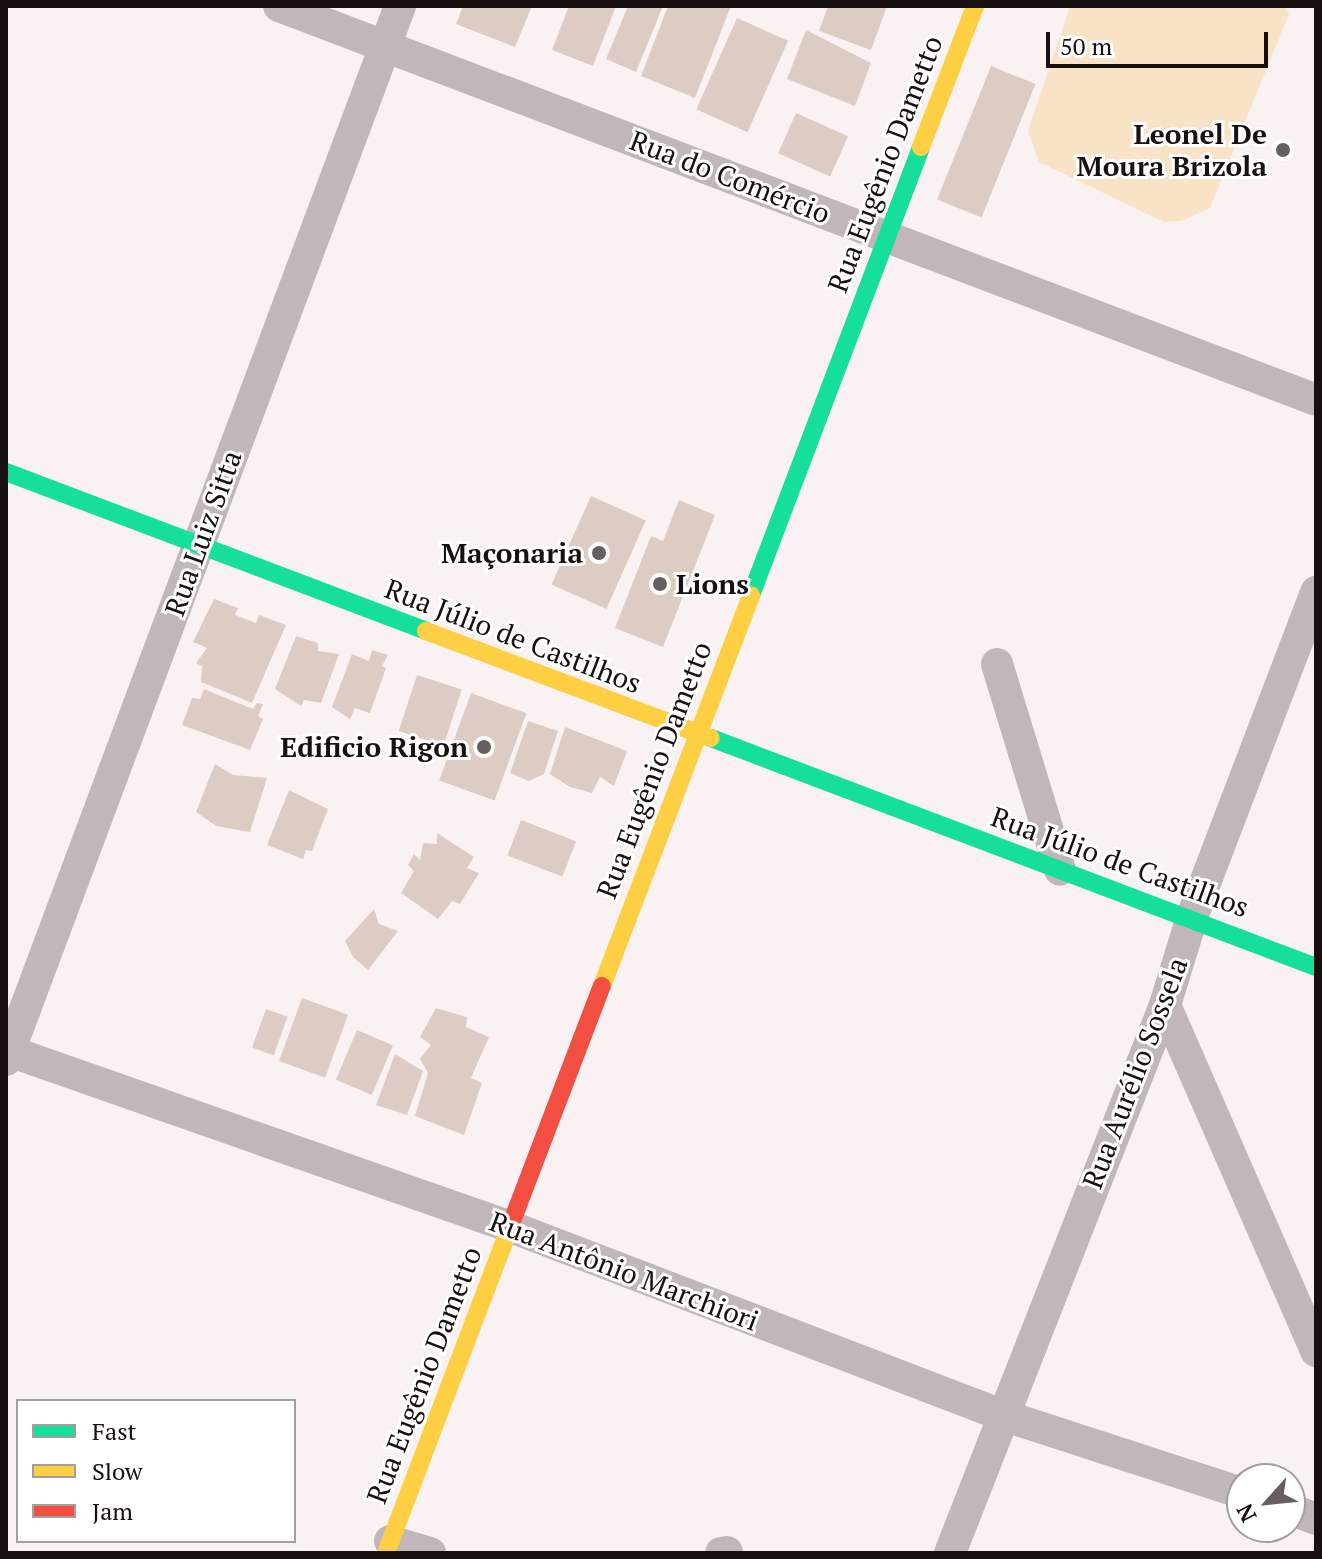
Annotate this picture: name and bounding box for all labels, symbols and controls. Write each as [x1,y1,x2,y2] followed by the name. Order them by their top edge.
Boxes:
[1050,16,1272,66] scale bar
[1060,30,1112,62] text: 50 m
[821,31,949,297] street label: Rua Eugênio Dametto
[1077,117,1267,183] place label: Leonel De Moura Brizola
[625,123,835,231] street label: Rua do Comércio
[1274,141,1292,159] marker: Leonel De Moura Brizola
[158,446,248,620] street label: Rua Luiz Sitta
[441,536,583,570] place label: Maçonaria
[590,544,608,562] marker: Maçonaria
[676,567,749,601] place label: Lions
[380,572,646,700] street label: Rua Júlio de Castilhos
[651,575,669,593] marker: Lions
[590,637,718,903] street label: Rua Eugênio Dametto
[280,730,468,764] place label: Edificio Rigon
[475,738,493,756] marker: Edificio Rigon
[987,800,1253,924] street label: Rua Júlio de Castilhos
[1075,952,1195,1194] street label: Rua Aurélio Sossela
[485,1204,763,1338] street label: Rua Antônio Marchiori
[360,1242,488,1508] street label: Rua Eugênio Dametto
[16,1399,296,1543] legend
[92,1415,136,1447] text: Fast
[92,1455,143,1487] text: Slow
[1226,1463,1306,1543] north arrow
[92,1495,133,1527] text: Jam
[1229,1499,1263,1527] text: N

